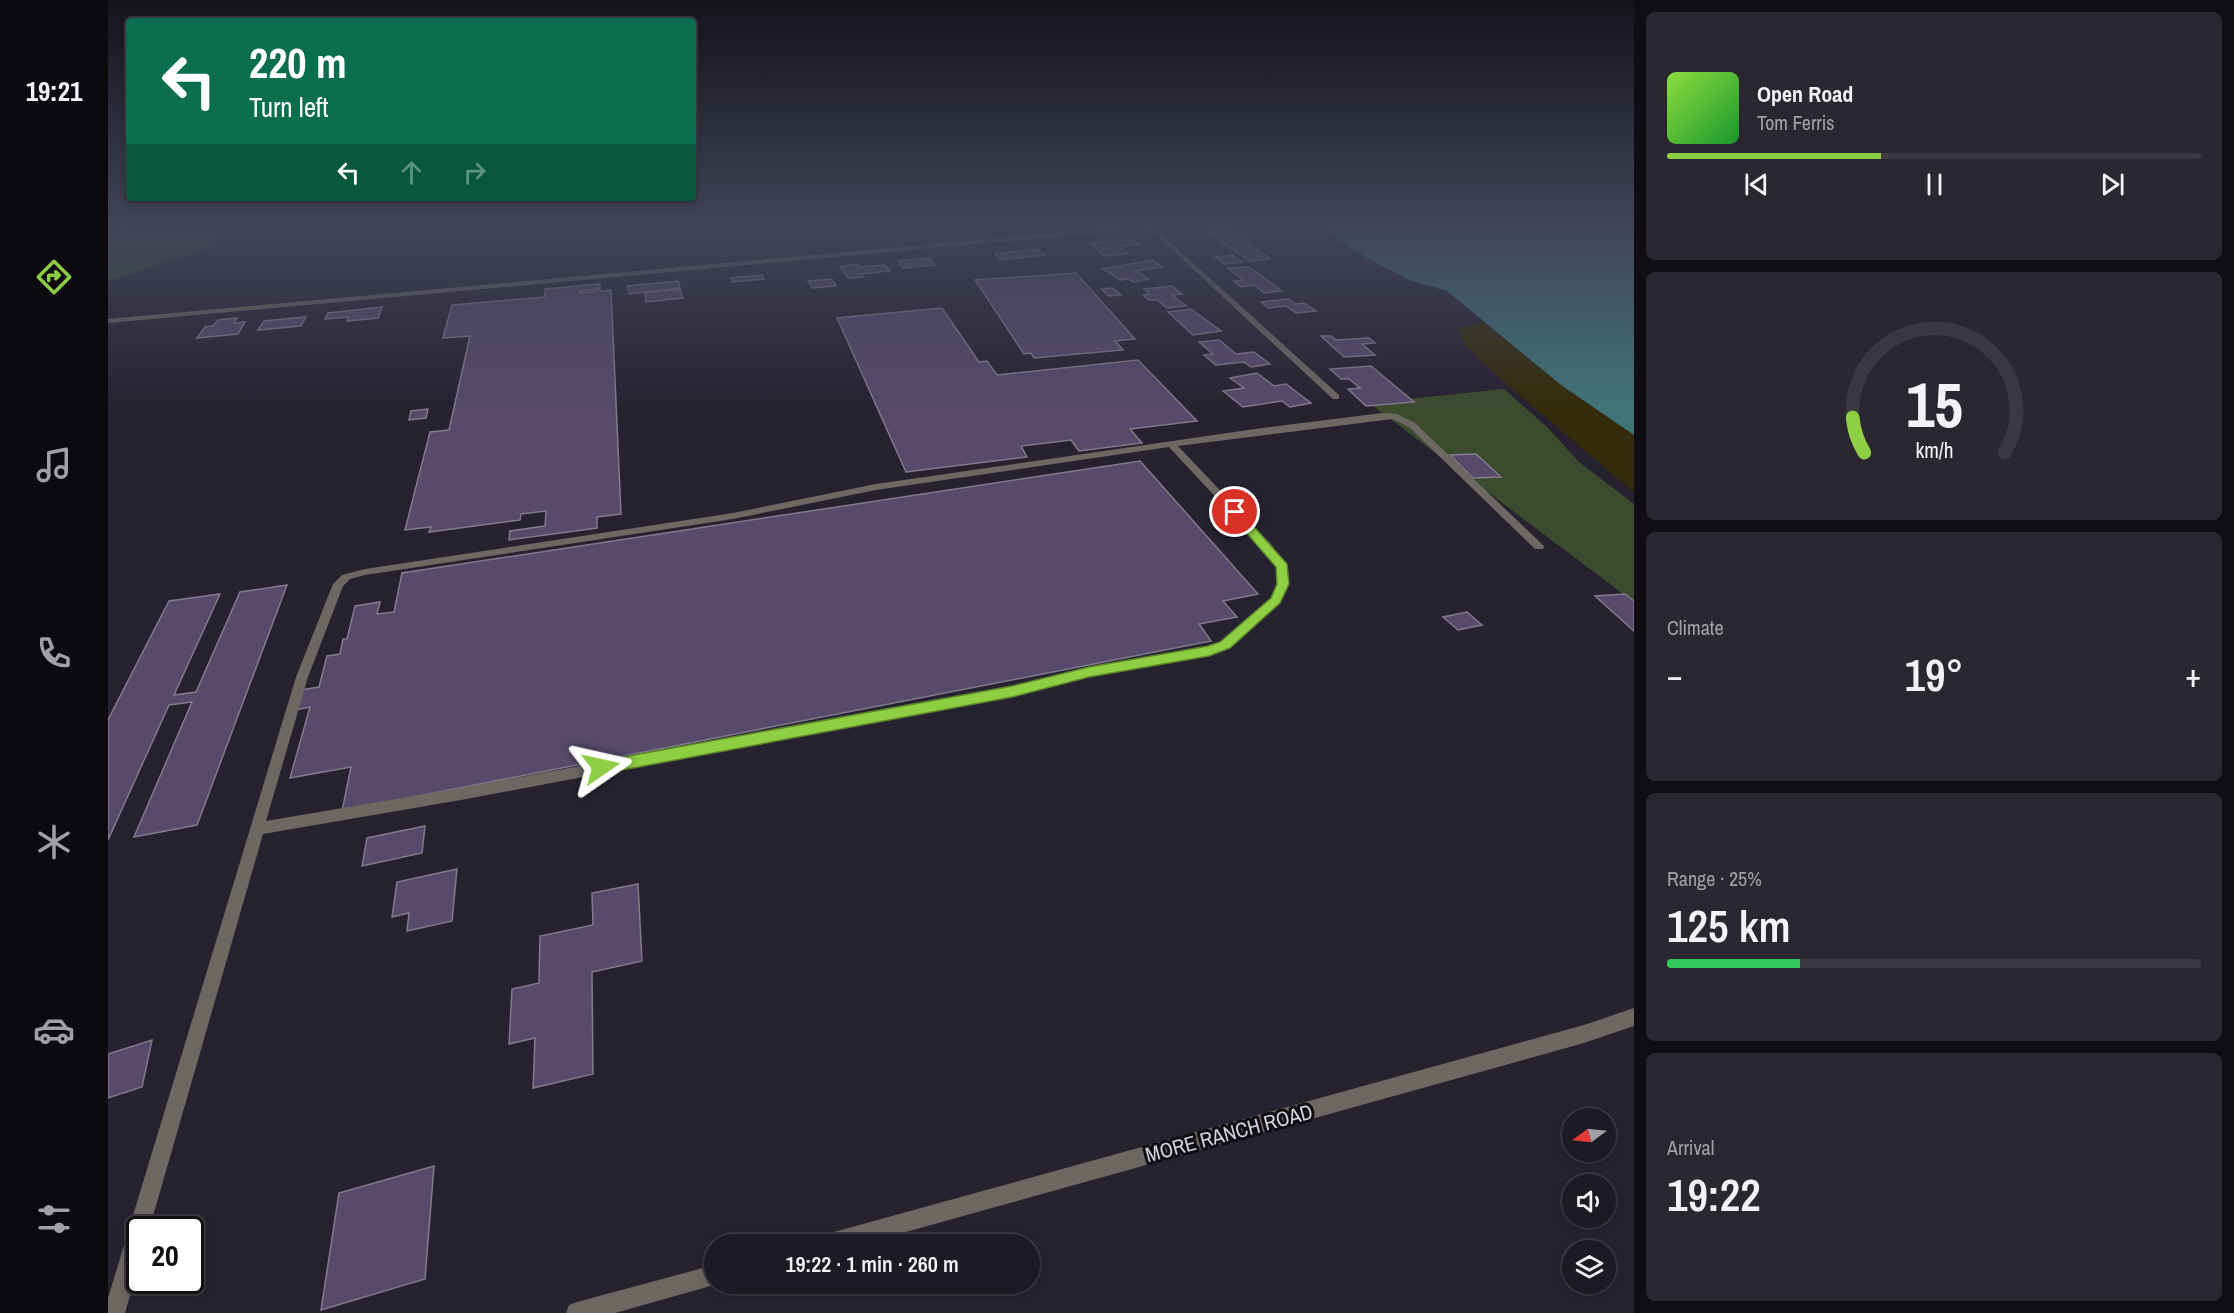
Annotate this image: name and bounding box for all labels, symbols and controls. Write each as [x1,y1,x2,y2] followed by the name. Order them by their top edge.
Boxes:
[249,35,347,91] text: 220 m
[150,42,228,120] icon: left
[26,73,82,109] text: 19:21
[1757,79,1853,109] text: Open Road
[249,89,328,125] text: Turn left
[1757,109,1835,136] text: Tom Ferris
[332,156,365,189] icon: left
[395,156,428,189] icon: ahead
[458,156,491,189] icon: right
[1740,168,1773,201] icon: previous
[1918,168,1951,201] icon: pause
[2096,168,2129,201] icon: next
[33,256,75,298] icon: directions
[1906,362,1962,446] text: 15
[1915,437,1953,466] text: km/h
[33,444,75,486] icon: music
[1209,486,1260,537] pin
[1218,495,1251,528] icon: arrive
[1667,614,1724,641] text: Climate
[33,632,75,674] icon: phone
[1904,644,1964,705] text: 19°
[1667,653,1683,697] text: −
[2185,653,2201,697] text: +
[569,735,633,799] position arrow
[33,821,75,863] icon: climate
[1667,865,1762,892] text: Range · 25%
[1667,895,1791,956] text: 125 km
[33,1009,75,1051] icon: car
[1142,1097,1316,1169] street label: MORE RANCH ROAD
[1562,1108,1616,1162] north arrow
[1562,1108,1616,1294] map controls
[1667,1134,1714,1161] text: Arrival
[1667,1164,1761,1225] text: 19:22
[1562,1174,1616,1228] button: sound
[33,1198,75,1240] icon: filters
[126,1216,204,1294] speed limit sign: 20
[1562,1240,1616,1294] button: layers
[785,1249,959,1279] text: 19:22 · 1 min · 260 m

